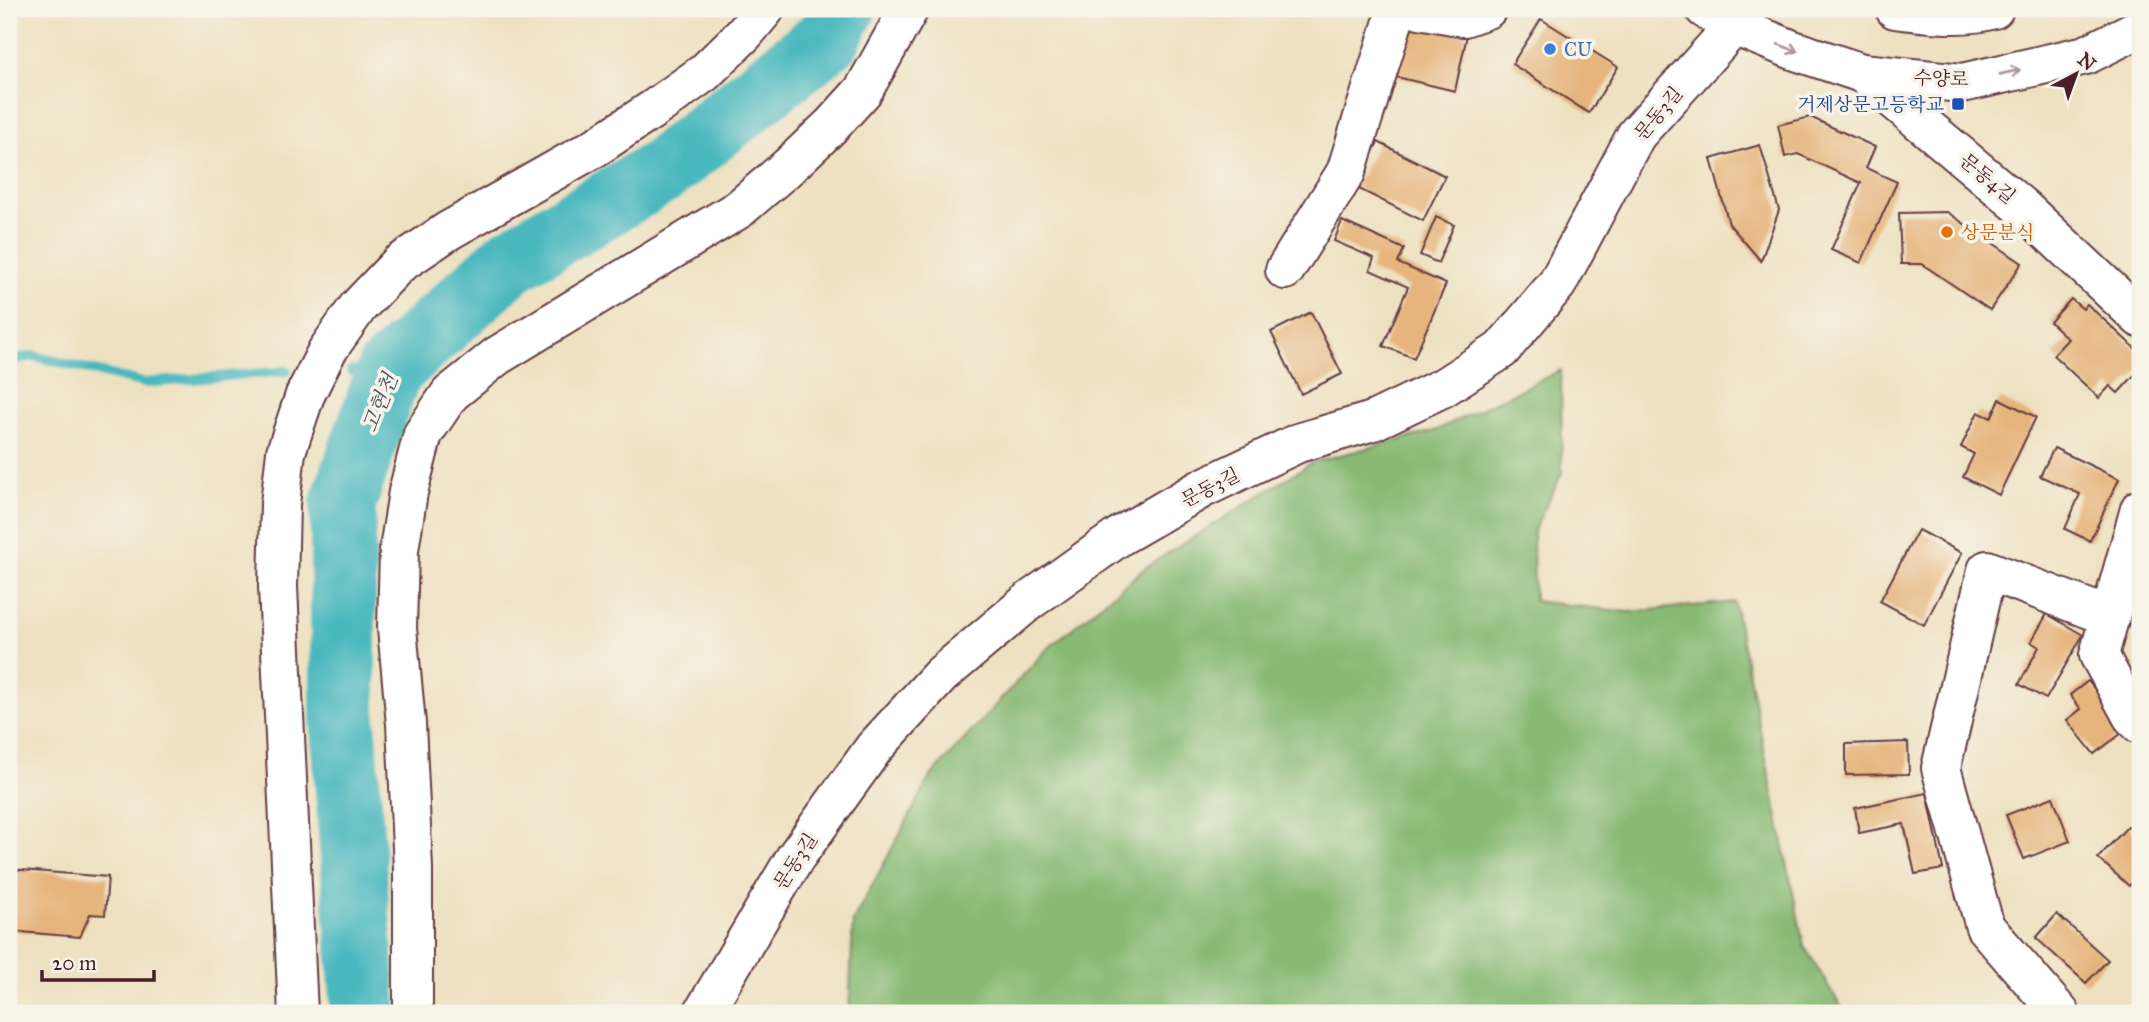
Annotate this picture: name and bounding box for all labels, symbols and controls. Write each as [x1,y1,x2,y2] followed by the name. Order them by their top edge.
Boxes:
[1564,38,1592,61] place label: CU
[2040,38,2110,108] north arrow
[1542,41,1558,57] marker: CU
[1777,43,1799,55] one-way arrow
[2073,48,2100,76] text: N
[1998,65,2021,79] one-way arrow
[1913,66,1969,91] street label: 수양로
[1629,82,1687,145] street label: 문동3길
[1797,93,1944,116] place label: 거제상문고등학교
[1950,96,1966,112] marker: 거제상문고등학교
[1955,148,2020,208] street label: 문동4길
[1961,221,2034,244] place label: 상문분식
[1939,224,1955,240] marker: 상문분식
[357,368,404,436] water label: 고현천
[1177,463,1243,512] street label: 문동3길
[769,829,822,894] street label: 문동3길
[42,938,154,982] scale bar
[52,950,97,976] text: 20 m

